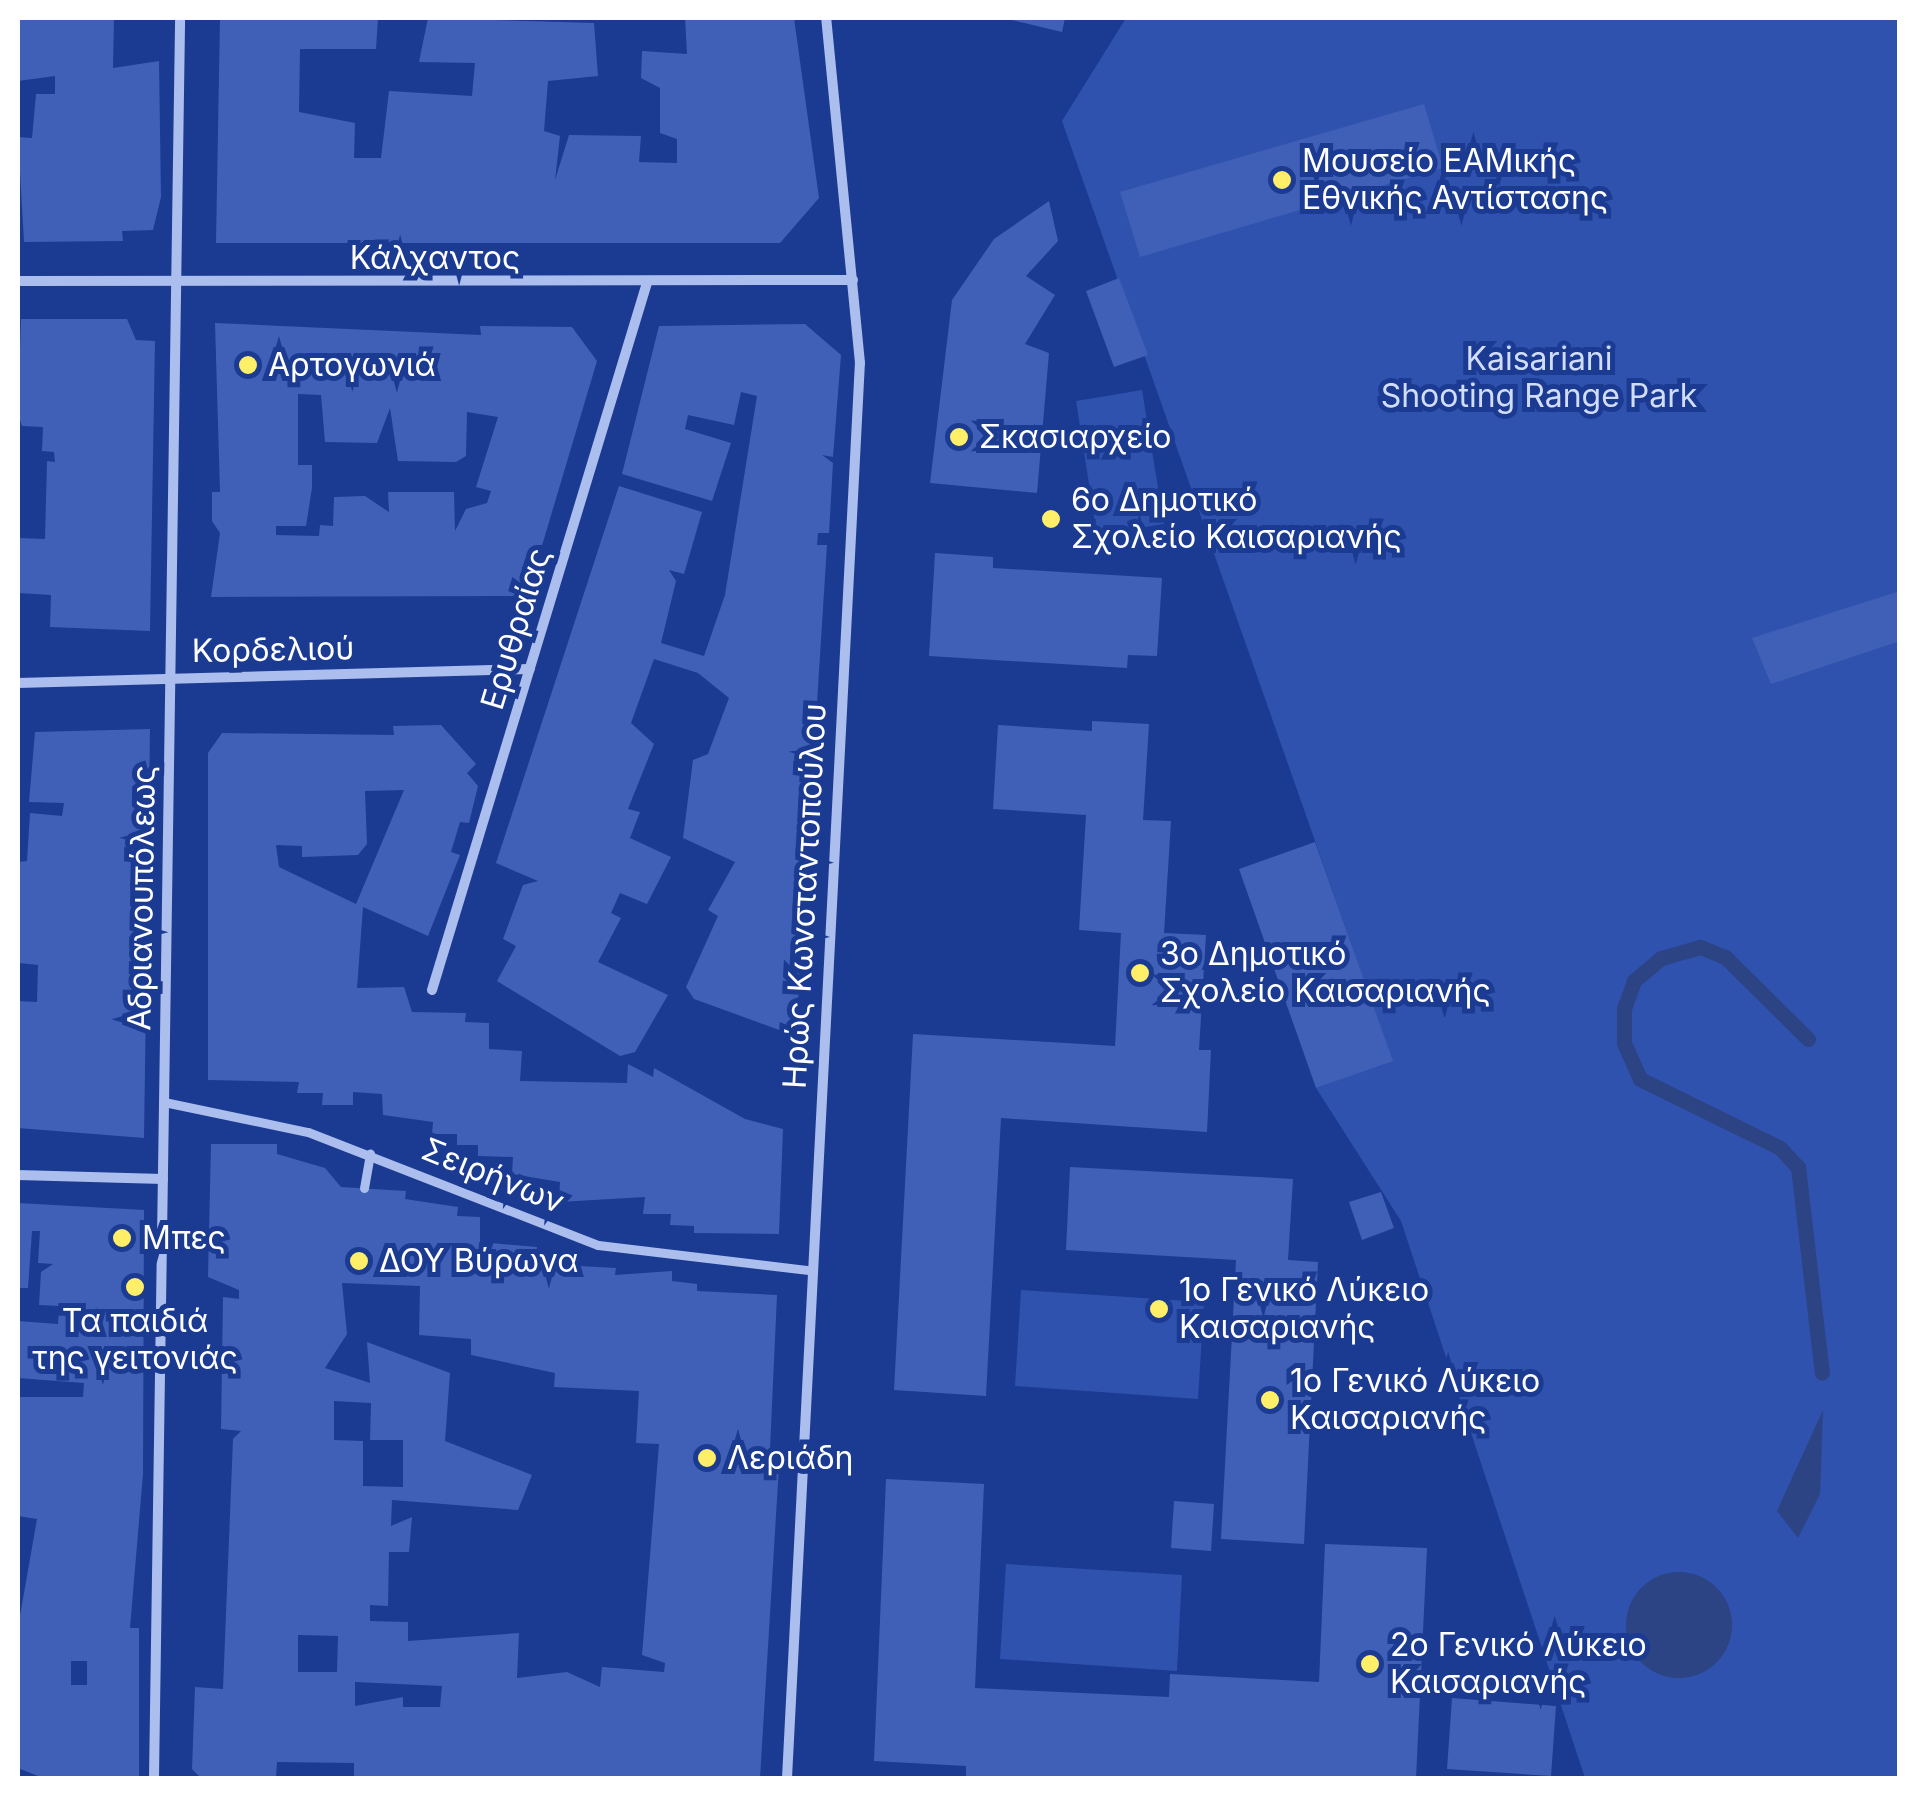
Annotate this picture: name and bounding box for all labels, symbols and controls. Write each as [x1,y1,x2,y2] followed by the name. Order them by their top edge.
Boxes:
[1302,143,1608,218] place label: Μουσείο ΕΑΜικής Εθνικής Αντίστασης
[1271,169,1293,191] marker: Μουσείο ΕΑΜικής Εθνικής Αντίστασης
[350,239,520,277] street label: Κάλχαντος
[1381,341,1697,416] park label: Kaisariani Shooting Range Park
[268,346,436,384] place label: Αρτογωνιά
[237,354,259,376] marker: Αρτογωνιά
[979,418,1172,456] place label: Σκασιαρχείο
[948,426,970,448] marker: Σκασιαρχείο
[1071,482,1402,557] place label: 6ο Δημοτικό Σχολείο Καισαριανής
[1040,508,1062,530] marker: 6ο Δημοτικό Σχολείο Καισαριανής
[473,544,559,714] street label: Ερυθραίας
[192,629,354,671] street label: Κορδελιού
[776,702,834,1090] street label: Ηρώς Κωνσταντοπούλου
[120,765,164,1031] street label: Αδριανουπόλεως
[1160,936,1491,1011] place label: 3ο Δημοτικό Σχολείο Καισαριανής
[1129,962,1151,984] marker: 3ο Δημοτικό Σχολείο Καισαριανής
[416,1130,570,1222] street label: Σειρήνων
[142,1219,226,1257] place label: Μπες
[111,1227,133,1249] marker: Μπες
[379,1242,578,1280] place label: ΔΟΥ Βύρωνα
[348,1250,370,1272] marker: ΔΟΥ Βύρωνα
[1179,1272,1429,1347] place label: 1ο Γενικό Λύκειο Καισαριανής
[124,1276,146,1298] marker: Τα παιδιά της γειτονιάς
[1148,1298,1170,1320] marker: 1ο Γενικό Λύκειο Καισαριανής
[32,1303,238,1378] place label: Τα παιδιά της γειτονιάς
[1290,1363,1540,1438] place label: 1o Γενικό Λύκειο Καισαριανής
[1259,1389,1281,1411] marker: 1o Γενικό Λύκειο Καισαριανής
[727,1439,854,1477] place label: Λεριάδη
[696,1447,718,1469] marker: Λεριάδη
[1390,1627,1647,1702] place label: 2o Γενικό Λύκειο Καισαριανής
[1359,1653,1381,1675] marker: 2o Γενικό Λύκειο Καισαριανής

